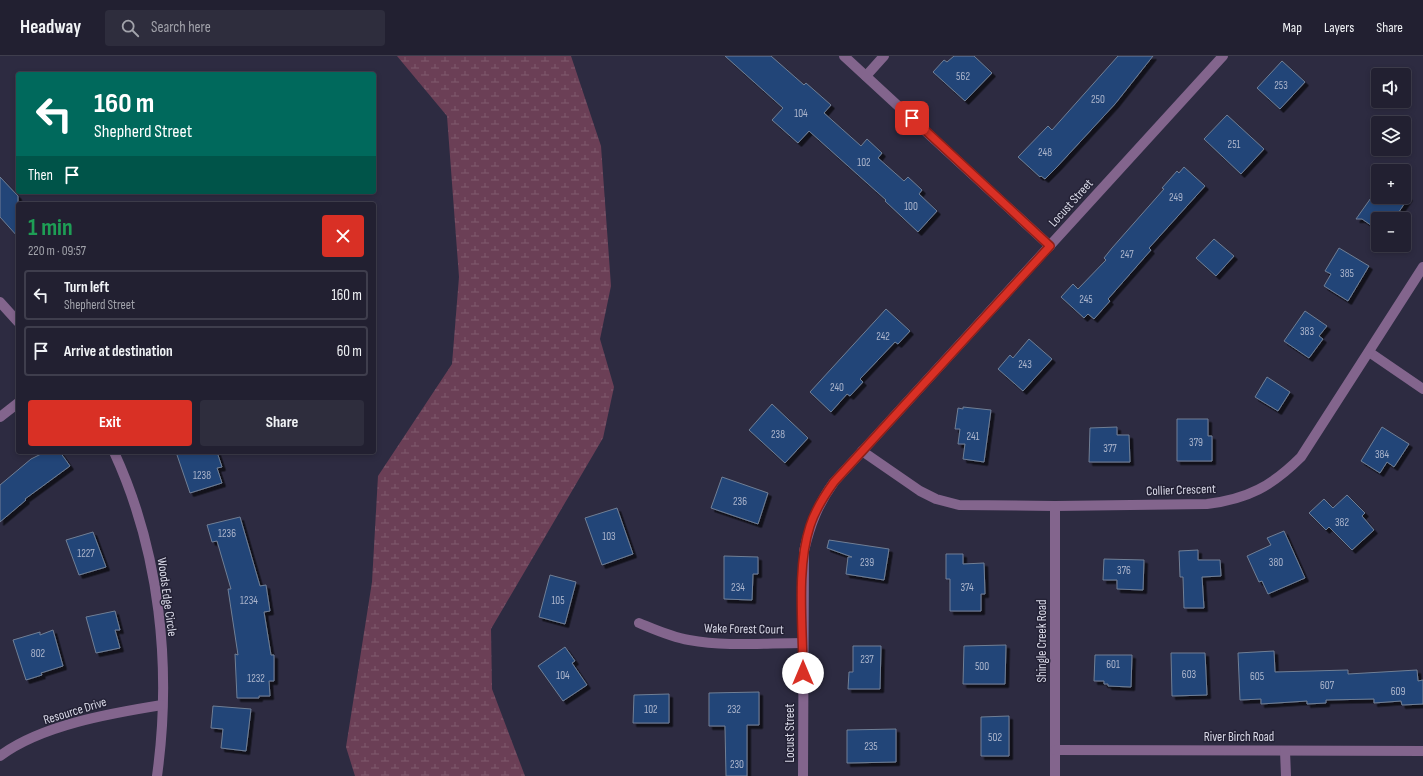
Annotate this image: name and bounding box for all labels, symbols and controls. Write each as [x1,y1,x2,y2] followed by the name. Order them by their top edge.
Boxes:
[105,10,385,46] search box
[20,16,81,39] text: Headway
[119,17,141,39] icon: search
[151,18,211,37] text: Search here
[1282,19,1302,36] text: Map
[1324,19,1354,36] text: Layers
[1376,19,1403,36] text: Share
[1371,68,1411,252] map controls
[1371,68,1411,108] button: sound
[956,70,970,83] house number: 562
[1274,79,1288,92] house number: 253
[94,87,154,120] text: 160 m
[28,88,80,140] icon: left
[1091,93,1105,106] house number: 250
[895,101,929,135] pin
[794,107,808,120] house number: 104
[901,107,923,129] icon: arrive
[1371,116,1411,156] button: layers
[94,121,192,142] text: Shepherd Street
[1228,138,1241,151] house number: 251
[1038,146,1052,159] house number: 248
[857,156,871,169] house number: 102
[61,164,83,186] icon: arrive
[1371,164,1411,204] button: +
[28,166,53,185] text: Then
[1045,176,1097,230] street label: Locust Street
[1169,191,1183,204] house number: 249
[904,200,918,213] house number: 100
[1371,212,1411,252] button: −
[28,213,73,242] text: 1 min
[322,215,364,257] button: close
[28,243,86,259] text: 220 m · 09:57
[1120,248,1134,261] house number: 247
[1340,267,1354,280] house number: 385
[64,278,109,297] text: Turn left
[30,284,52,306] icon: left
[331,286,362,305] text: 160 m
[1079,293,1093,306] house number: 245
[64,297,135,313] text: Shepherd Street
[1300,325,1314,338] house number: 383
[876,330,890,343] house number: 242
[30,340,52,362] icon: arrive
[64,342,173,361] text: Arrive at destination
[337,342,362,361] text: 60 m
[1018,358,1032,371] house number: 243
[830,381,844,394] house number: 240
[28,400,192,446] button: Exit
[200,400,364,446] button: Share
[771,428,785,441] house number: 238
[967,430,980,443] house number: 241
[1189,436,1203,449] house number: 379
[1103,442,1117,455] house number: 377
[1375,448,1390,461] house number: 384
[193,469,211,482] house number: 1238
[1146,481,1216,499] street label: Collier Crescent
[733,495,747,508] house number: 236
[1335,516,1350,529] house number: 382
[218,527,236,540] house number: 1236
[602,530,616,543] house number: 103
[77,547,95,560] house number: 1227
[860,556,874,569] house number: 239
[1269,556,1283,569] house number: 380
[154,557,180,637] street label: Woods Edge Circle
[1117,564,1131,577] house number: 376
[731,581,745,594] house number: 234
[960,581,974,594] house number: 374
[240,594,258,607] house number: 1234
[551,594,565,607] house number: 105
[1034,600,1050,682] street label: Shingle Creek Road
[704,620,784,638] street label: Wake Forest Court
[31,647,46,660] house number: 802
[782,652,824,694] position arrow
[860,653,874,666] house number: 237
[1106,658,1120,671] house number: 601
[975,660,989,673] house number: 500
[1182,668,1197,681] house number: 603
[556,669,570,682] house number: 104
[1250,670,1264,683] house number: 605
[247,672,265,685] house number: 1232
[1320,679,1335,692] house number: 607
[1391,685,1405,698] house number: 609
[41,694,109,728] street label: Resource Drive
[644,703,658,716] house number: 102
[727,703,741,716] house number: 232
[782,704,798,762] street label: Locust Street
[1204,729,1274,745] street label: River Birch Road
[988,731,1002,744] house number: 502
[864,740,878,753] house number: 235
[730,758,744,771] house number: 230

